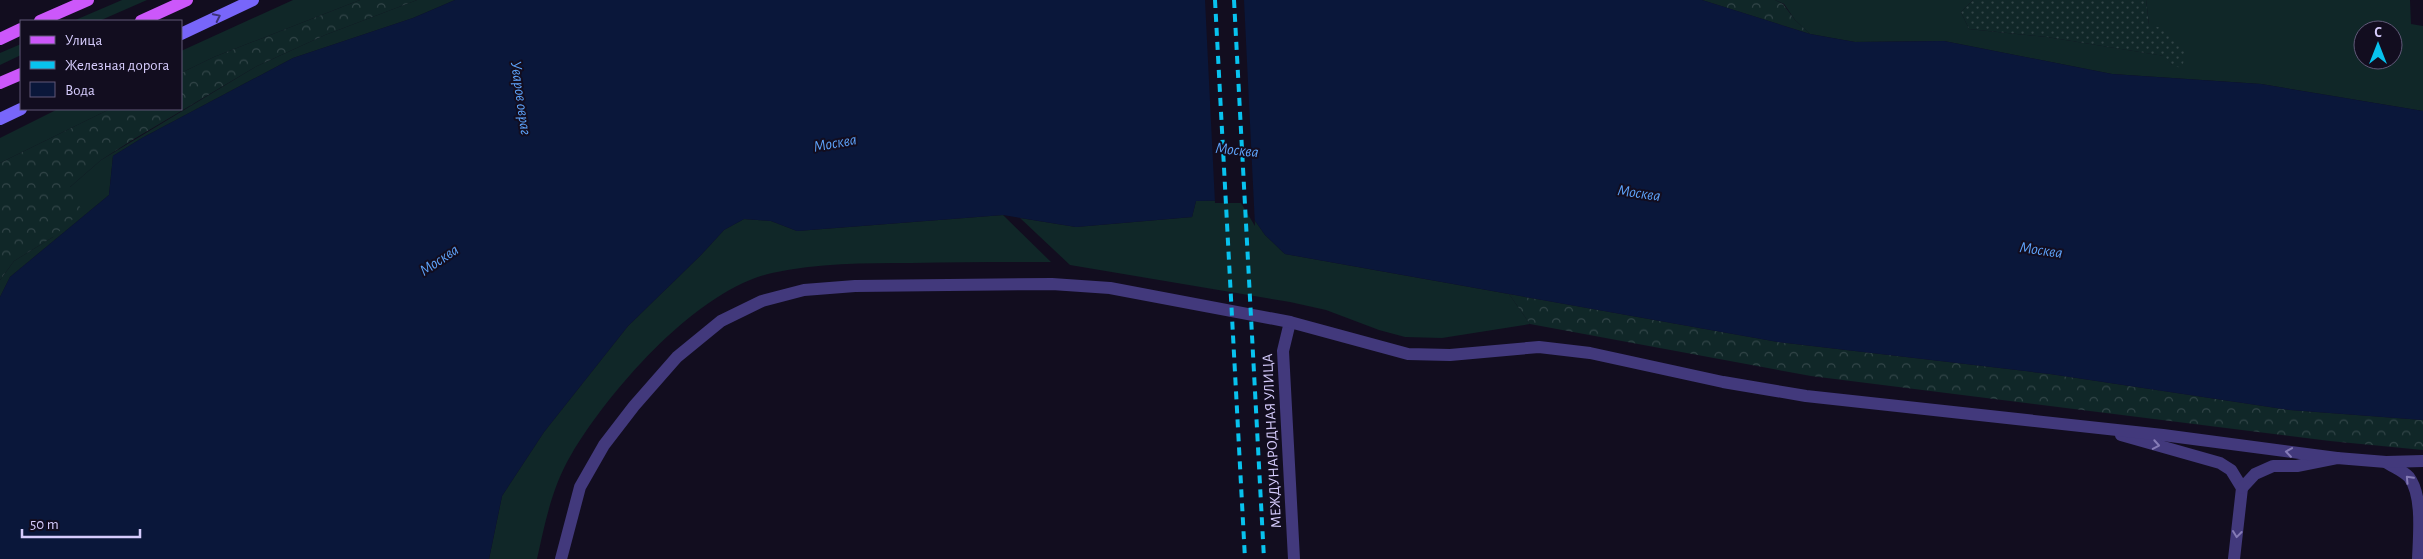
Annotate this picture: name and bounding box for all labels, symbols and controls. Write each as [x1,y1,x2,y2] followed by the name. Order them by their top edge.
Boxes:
[212,13,221,23] one-way arrow
[20,20,182,110] legend
[2353,20,2403,70] north arrow
[2374,26,2382,40] text: С
[65,33,102,48] text: Улица
[65,58,170,73] text: Железная дорога
[507,60,534,136] water label: Уваров овраг
[65,83,95,98] text: Вода
[812,131,858,155] water label: Москва
[1215,140,1259,160] water label: Москва
[1616,182,1662,204] water label: Москва
[2018,239,2064,261] water label: Москва
[417,241,462,279] water label: Москва
[1260,353,1284,529] street label: МЕЖДУНАРОДНАЯ УЛИЦА
[2152,439,2160,450] one-way arrow
[2284,447,2292,458] one-way arrow
[2406,475,2415,484] one-way arrow
[22,506,140,538] scale bar
[30,517,59,532] text: 50 m
[2232,531,2243,539] one-way arrow

